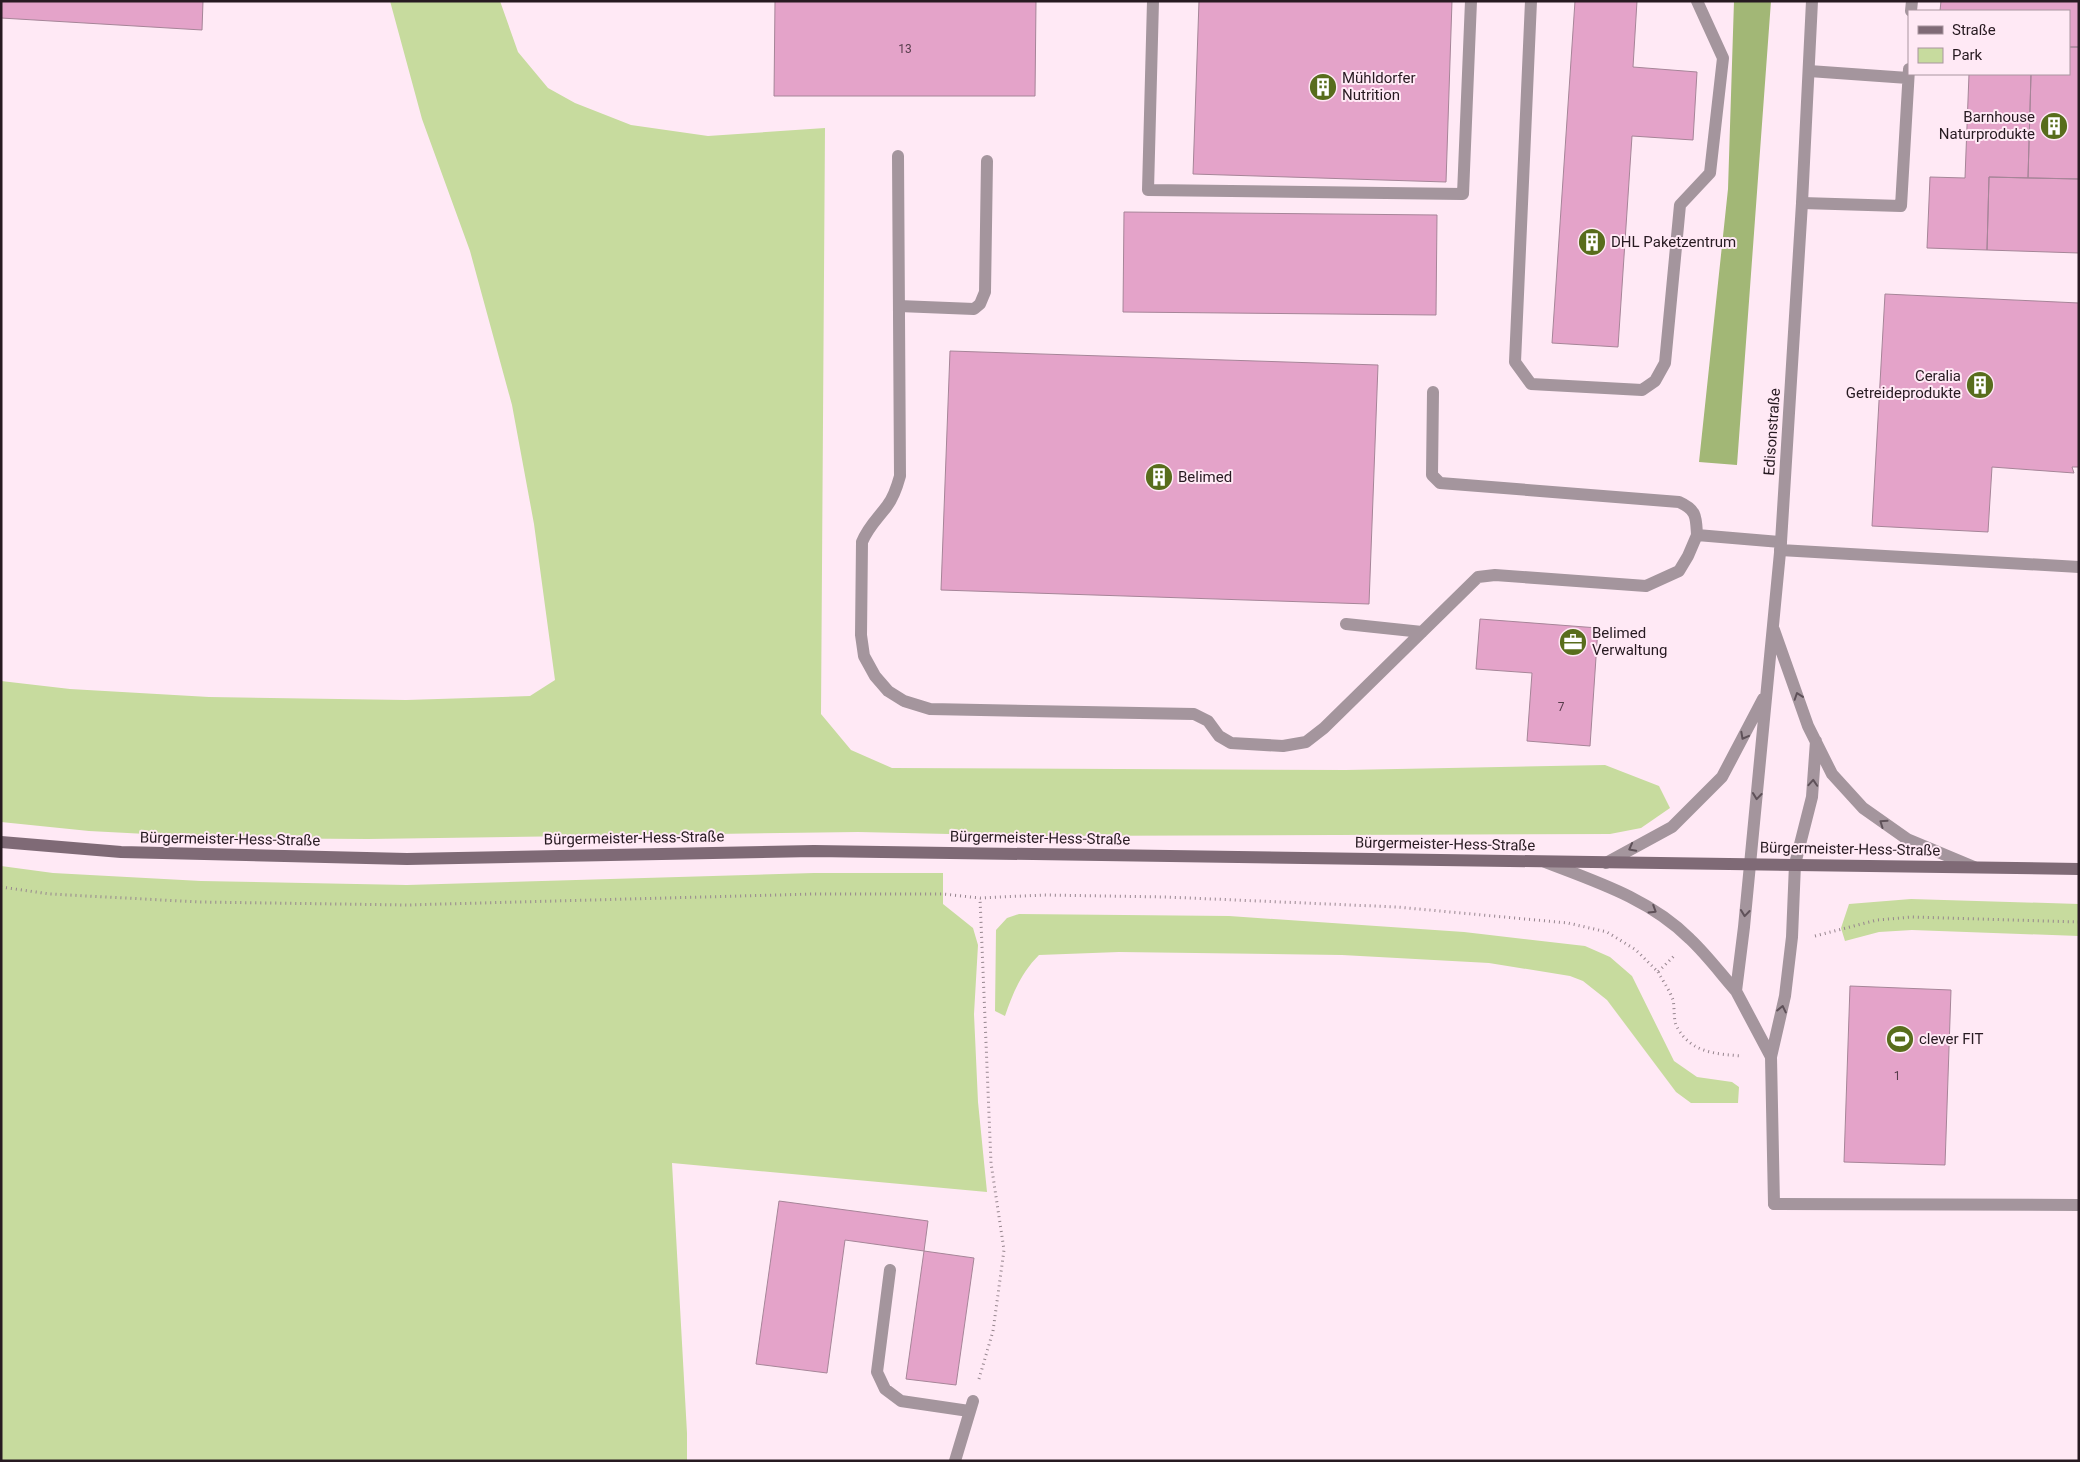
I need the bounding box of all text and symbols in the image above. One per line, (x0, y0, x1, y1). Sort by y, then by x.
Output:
legend (1908, 10, 2070, 75)
text: Straße (1952, 21, 1996, 39)
house number: 13 (898, 42, 912, 56)
text: Park (1952, 46, 1983, 64)
place label: Mühldorfer Nutrition (1342, 69, 1416, 104)
building icon: Mühldorfer Nutrition (1308, 72, 1338, 102)
place label: Barnhouse Naturprodukte (1939, 108, 2035, 143)
building icon: Barnhouse Naturprodukte (2039, 111, 2069, 141)
building icon: DHL Paketzentrum (1577, 227, 1607, 257)
place label: DHL Paketzentrum (1611, 233, 1736, 251)
place label: Ceralia Getreideprodukte (1846, 367, 1961, 402)
building icon: Ceralia Getreideprodukte (1965, 370, 1995, 400)
street label: Edisonstraße (1760, 388, 1784, 476)
building icon: Belimed (1144, 462, 1174, 492)
place label: Belimed (1178, 468, 1232, 486)
place label: Belimed Verwaltung (1592, 624, 1667, 659)
office icon: Belimed Verwaltung (1558, 627, 1588, 657)
one-way arrow (1794, 693, 1804, 701)
house number: 7 (1558, 700, 1565, 714)
one-way arrow (1740, 730, 1750, 739)
one-way arrow (1808, 778, 1819, 786)
one-way arrow (1752, 792, 1763, 800)
one-way arrow (1880, 820, 1889, 829)
street label: Bürgermeister-Hess-Straße (544, 827, 724, 849)
street label: Bürgermeister-Hess-Straße (950, 827, 1130, 849)
street label: Bürgermeister-Hess-Straße (140, 828, 320, 850)
street label: Bürgermeister-Hess-Straße (1355, 833, 1535, 855)
street label: Bürgermeister-Hess-Straße (1760, 838, 1940, 860)
one-way arrow (1629, 842, 1638, 852)
one-way arrow (1648, 904, 1657, 914)
one-way arrow (1740, 909, 1751, 917)
one-way arrow (1776, 1005, 1787, 1014)
sports icon: clever FIT (1885, 1024, 1915, 1054)
place label: clever FIT (1919, 1030, 1983, 1048)
house number: 1 (1894, 1069, 1900, 1083)

